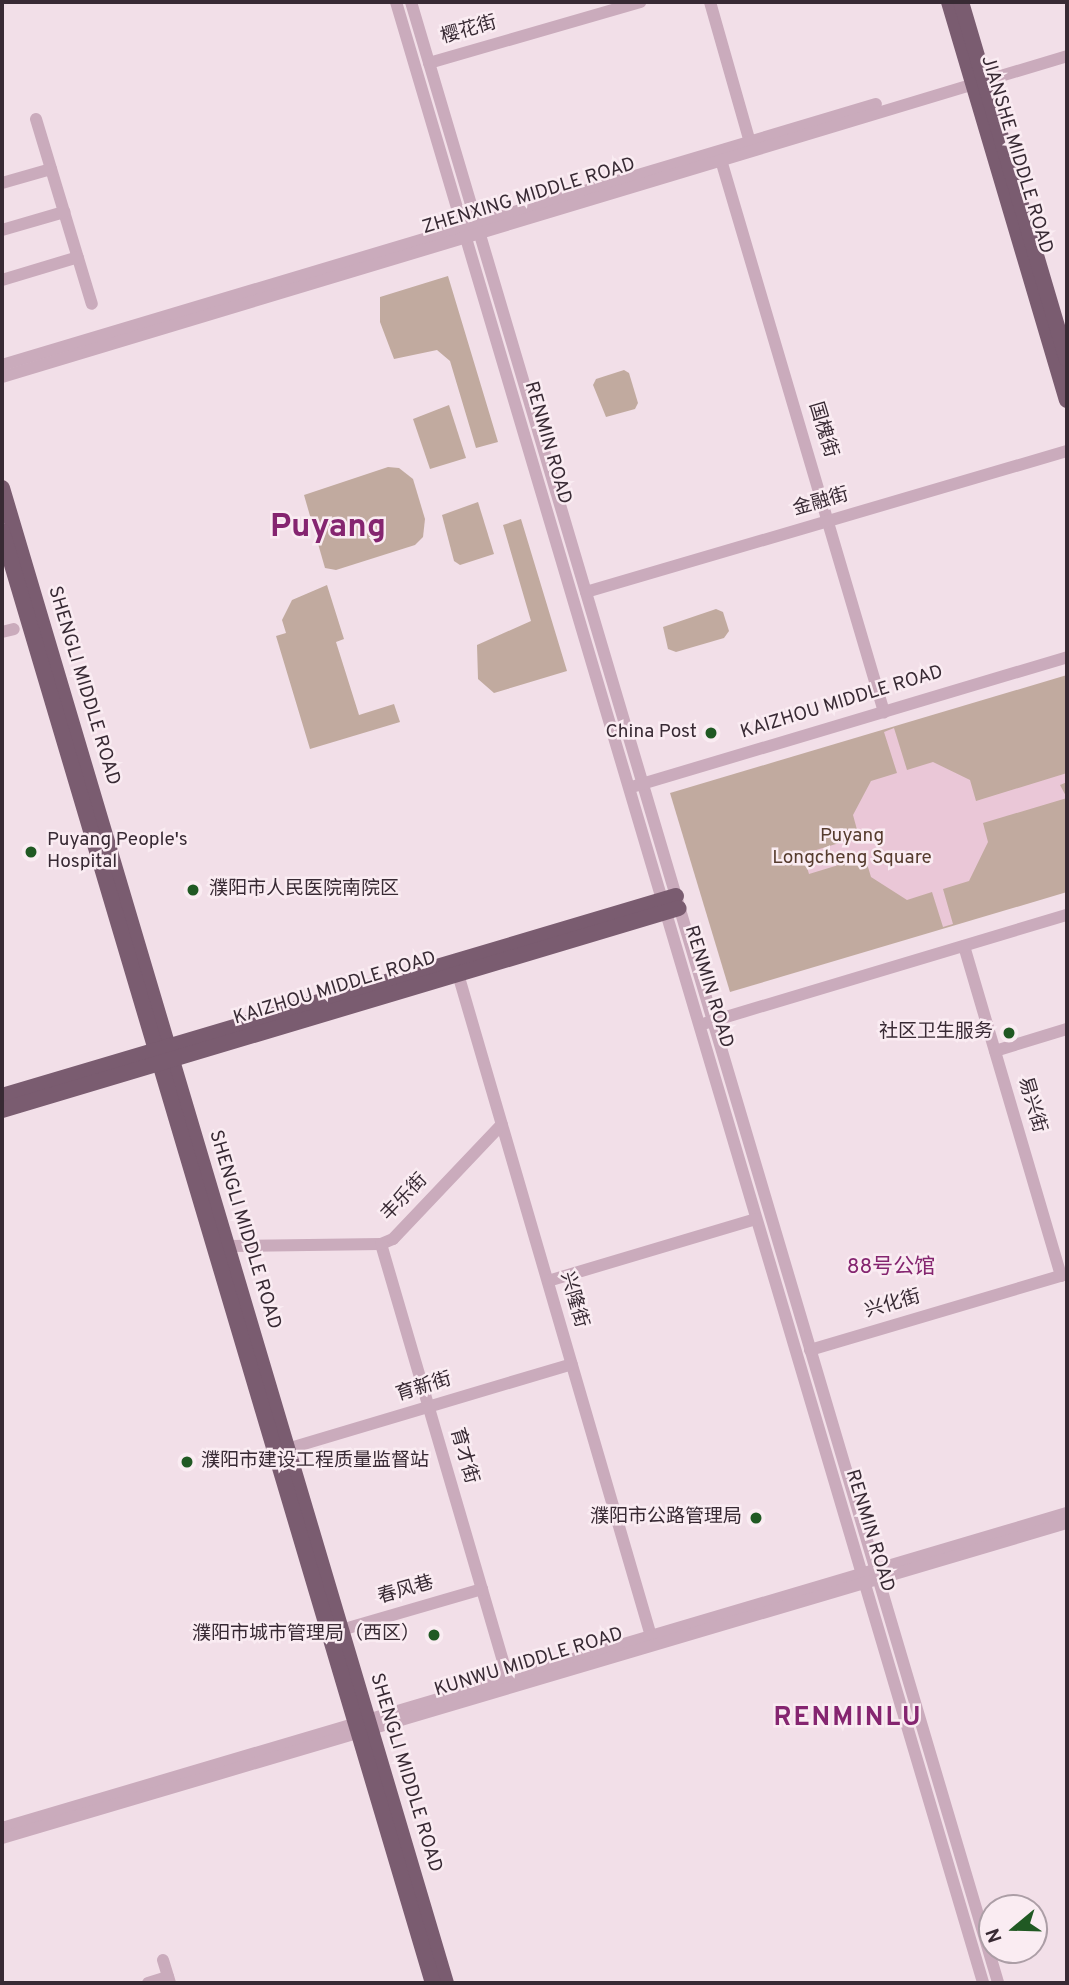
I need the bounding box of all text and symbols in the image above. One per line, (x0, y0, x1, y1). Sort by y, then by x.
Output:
street label: 樱花街 (438, 12, 500, 50)
street label: JIANSHE MIDDLE ROAD (975, 53, 1057, 257)
street label: ZHENXING MIDDLE ROAD (420, 154, 638, 240)
street label: RENMIN ROAD (519, 379, 575, 507)
street label: 国槐街 (803, 399, 841, 461)
street label: 金融街 (790, 484, 852, 522)
district label: Puyang (270, 509, 386, 549)
street label: SHENGLI MIDDLE ROAD (42, 584, 124, 788)
street label: KAIZHOU MIDDLE ROAD (738, 661, 946, 745)
place label: China Post (606, 722, 697, 744)
marker: China Post (703, 725, 719, 741)
park label: Puyang Longcheng Square (772, 826, 932, 870)
place label: Puyang People's Hospital (47, 830, 188, 874)
marker: Puyang People's Hospital (21, 842, 41, 862)
place label: 濮阳市人民医院南院区 (209, 879, 399, 901)
marker: 濮阳市人民医院南院区 (183, 880, 203, 900)
street label: RENMIN ROAD (679, 923, 737, 1051)
street label: KAIZHOU MIDDLE ROAD (231, 947, 439, 1031)
place label: 社区卫生服务 (879, 1022, 993, 1044)
marker: 社区卫生服务 (999, 1023, 1019, 1043)
street label: 易兴街 (1012, 1074, 1050, 1136)
street label: SHENGLI MIDDLE ROAD (203, 1128, 285, 1332)
street label: 丰乐街 (377, 1170, 433, 1226)
district label: 88号公馆 (847, 1255, 935, 1281)
street label: 兴隆街 (554, 1269, 592, 1331)
street label: 兴化街 (862, 1286, 924, 1324)
street label: 育新街 (393, 1369, 455, 1407)
street label: 育才街 (444, 1425, 482, 1487)
place label: 濮阳市建设工程质量监督站 (201, 1451, 429, 1473)
marker: 濮阳市建设工程质量监督站 (179, 1454, 195, 1470)
street label: RENMIN ROAD (840, 1467, 898, 1595)
place label: 濮阳市公路管理局 (590, 1507, 742, 1529)
marker: 濮阳市公路管理局 (748, 1510, 764, 1526)
street label: 春风巷 (375, 1572, 437, 1610)
street label: KUNWU MIDDLE ROAD (432, 1623, 626, 1703)
place label: 濮阳市城市管理局（西区） (192, 1624, 420, 1646)
marker: 濮阳市城市管理局（西区） (426, 1627, 442, 1643)
street label: SHENGLI MIDDLE ROAD (364, 1671, 446, 1875)
district label: RENMINLU (775, 1703, 921, 1735)
north arrow (978, 1894, 1048, 1964)
text: N (981, 1925, 1009, 1946)

